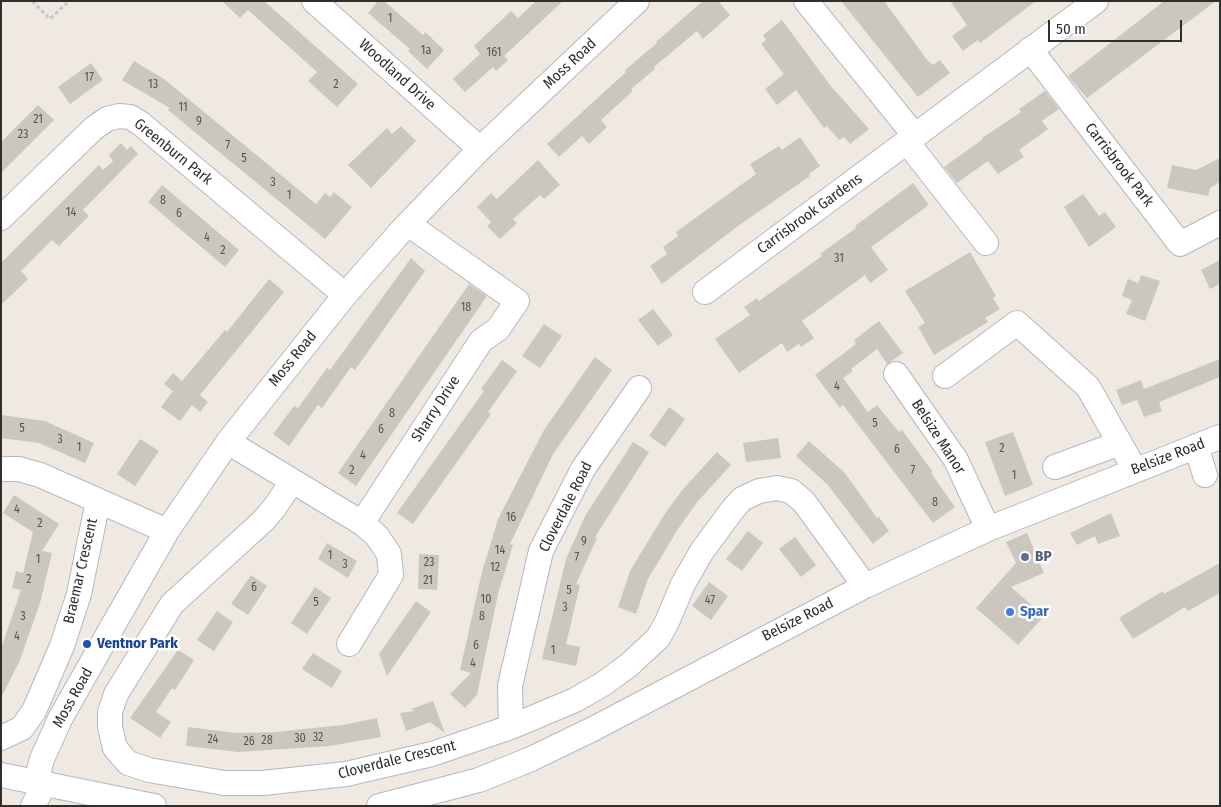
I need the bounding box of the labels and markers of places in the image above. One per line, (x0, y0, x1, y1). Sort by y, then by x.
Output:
place label: BP (1035, 548, 1052, 566)
marker: BP (1019, 551, 1031, 563)
place label: Spar (1020, 603, 1049, 621)
marker: Spar (1004, 606, 1016, 618)
place label: Ventnor Park (97, 635, 178, 653)
marker: Ventnor Park (81, 638, 93, 650)

